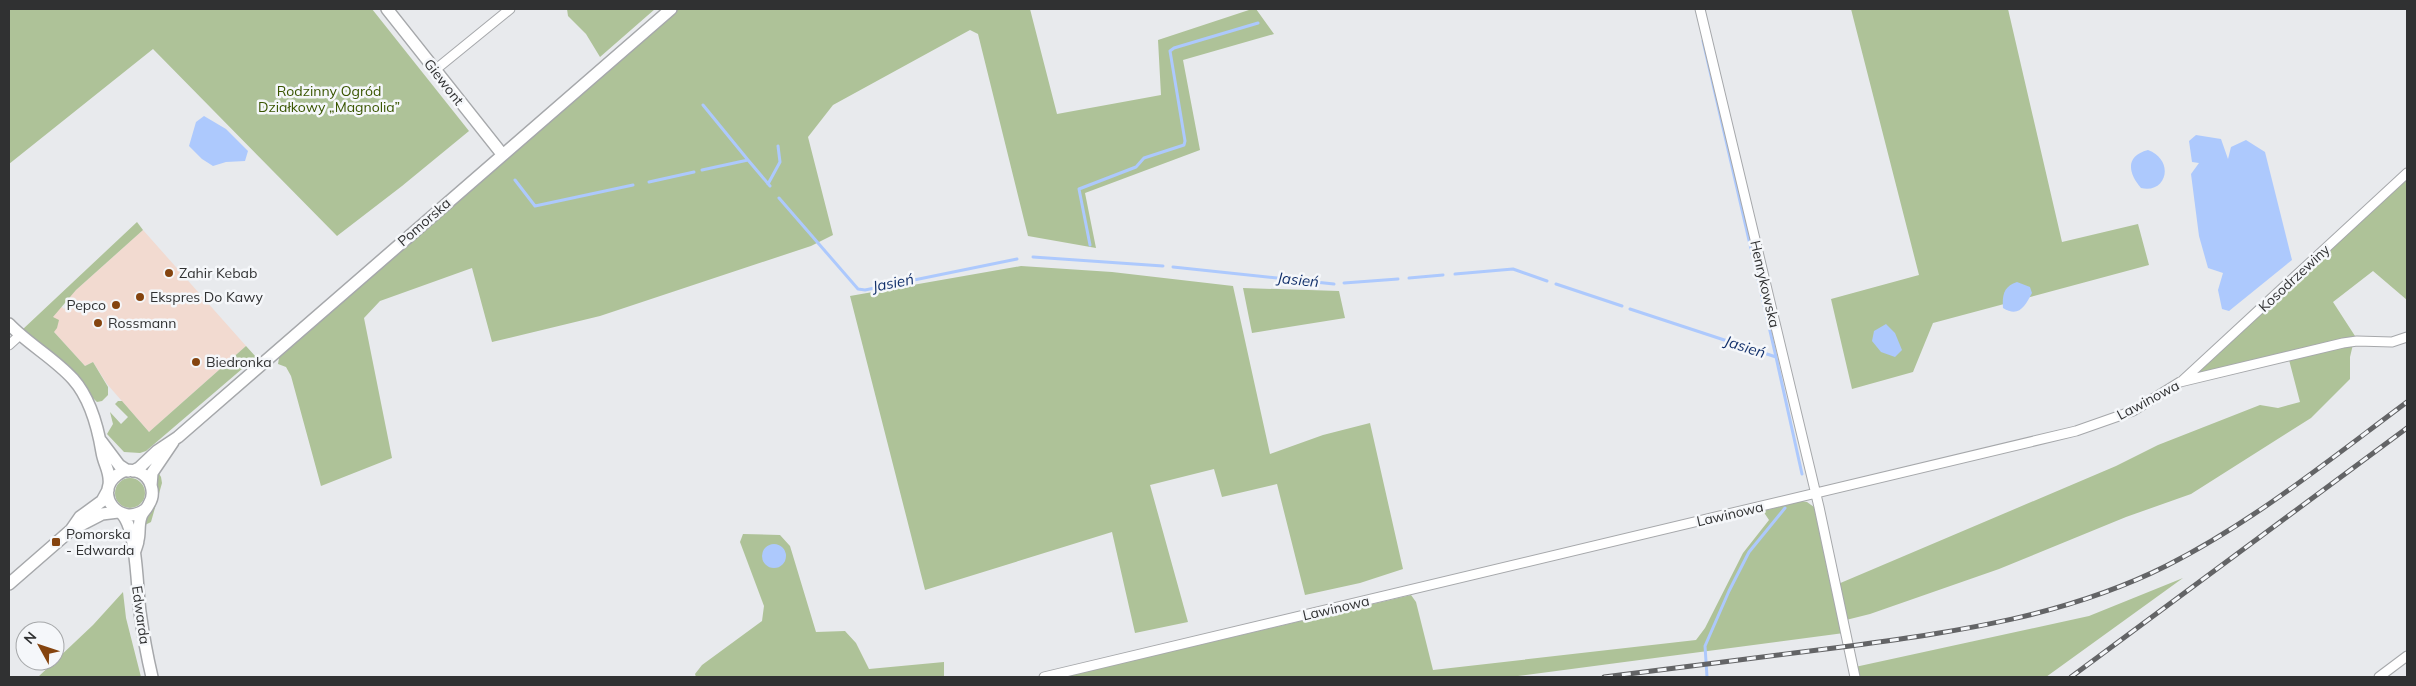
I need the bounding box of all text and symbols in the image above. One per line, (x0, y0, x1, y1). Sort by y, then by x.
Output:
street label: Giewont (420, 55, 468, 109)
park label: Rodzinny Ogród Działkowy „Magnolia” (258, 82, 400, 116)
street label: Pomorska (394, 194, 454, 250)
street label: Henrykowska (1746, 239, 1784, 329)
street label: Kosodrzewiny (2255, 240, 2334, 316)
place label: Zahir Kebab (179, 264, 257, 282)
marker: Zahir Kebab (163, 267, 175, 279)
water label: Jasień (1274, 268, 1320, 291)
water label: Jasień (869, 269, 915, 296)
place label: Ekspres Do Kawy (150, 288, 264, 306)
marker: Ekspres Do Kawy (134, 291, 146, 303)
place label: Pepco (66, 296, 106, 314)
marker: Pepco (110, 299, 122, 311)
place label: Rossmann (108, 314, 177, 332)
marker: Rossmann (92, 317, 104, 329)
water label: Jasień (1720, 330, 1768, 362)
place label: Biedronka (206, 353, 272, 371)
marker: Biedronka (190, 356, 202, 368)
street label: Lawinowa (2114, 376, 2182, 424)
street label: Lawinowa (1695, 498, 1765, 530)
place label: Pomorska - Edwarda (66, 525, 134, 559)
marker: Pomorska - Edwarda (50, 536, 62, 548)
street label: Edwarda (128, 585, 154, 645)
street label: Lawinowa (1301, 592, 1371, 624)
north arrow (15, 621, 65, 671)
text: N (20, 628, 40, 647)

